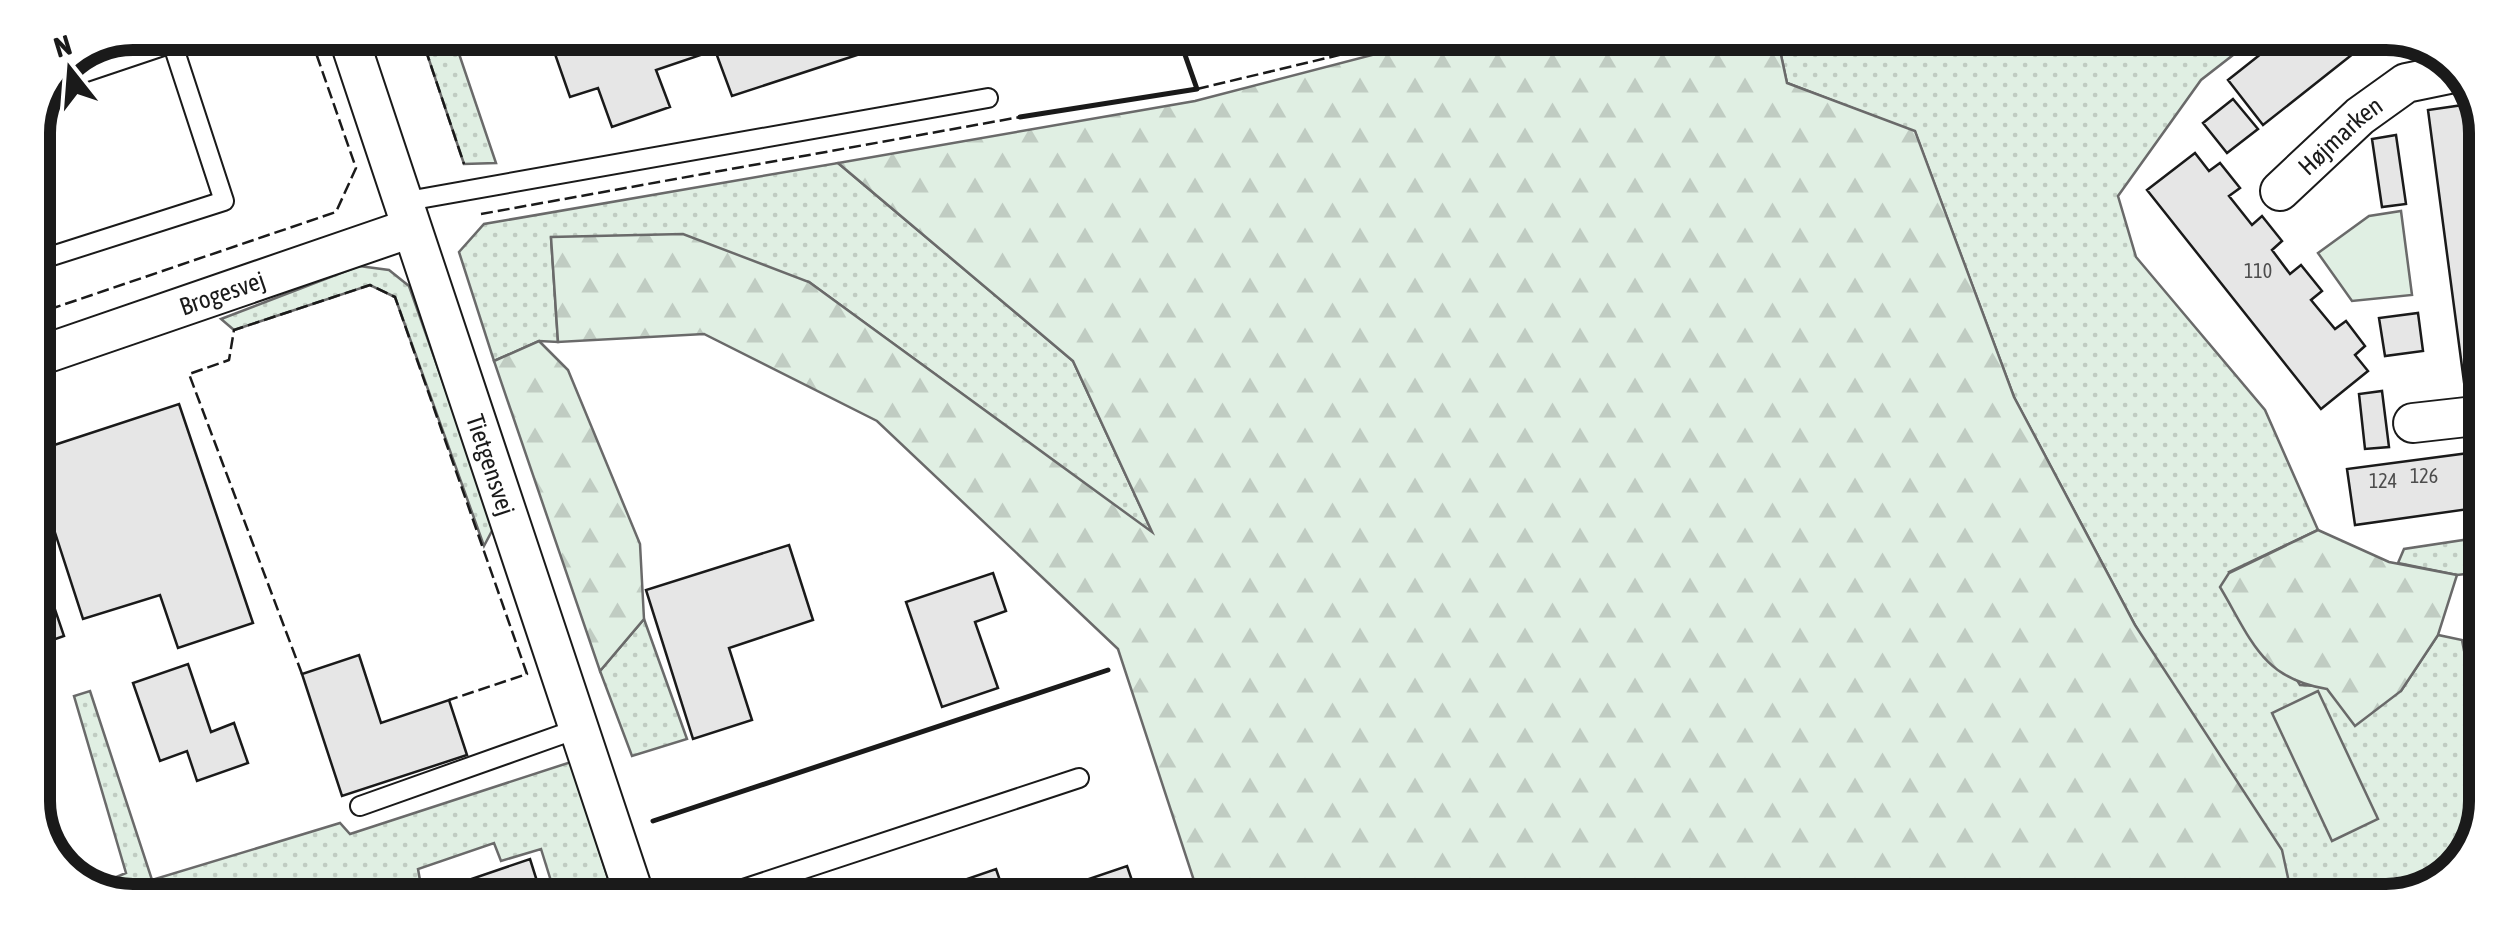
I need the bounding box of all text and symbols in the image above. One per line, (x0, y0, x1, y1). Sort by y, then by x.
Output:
north arrow (20, 20, 120, 120)
text: N (50, 28, 75, 64)
street label: Højmarken (2293, 91, 2388, 180)
house number: 110 (2244, 259, 2272, 282)
street label: Brogesvej (176, 265, 269, 321)
street label: Tietgensvej (461, 411, 521, 519)
house number: 126 (2410, 464, 2438, 487)
house number: 124 (2369, 469, 2397, 492)

